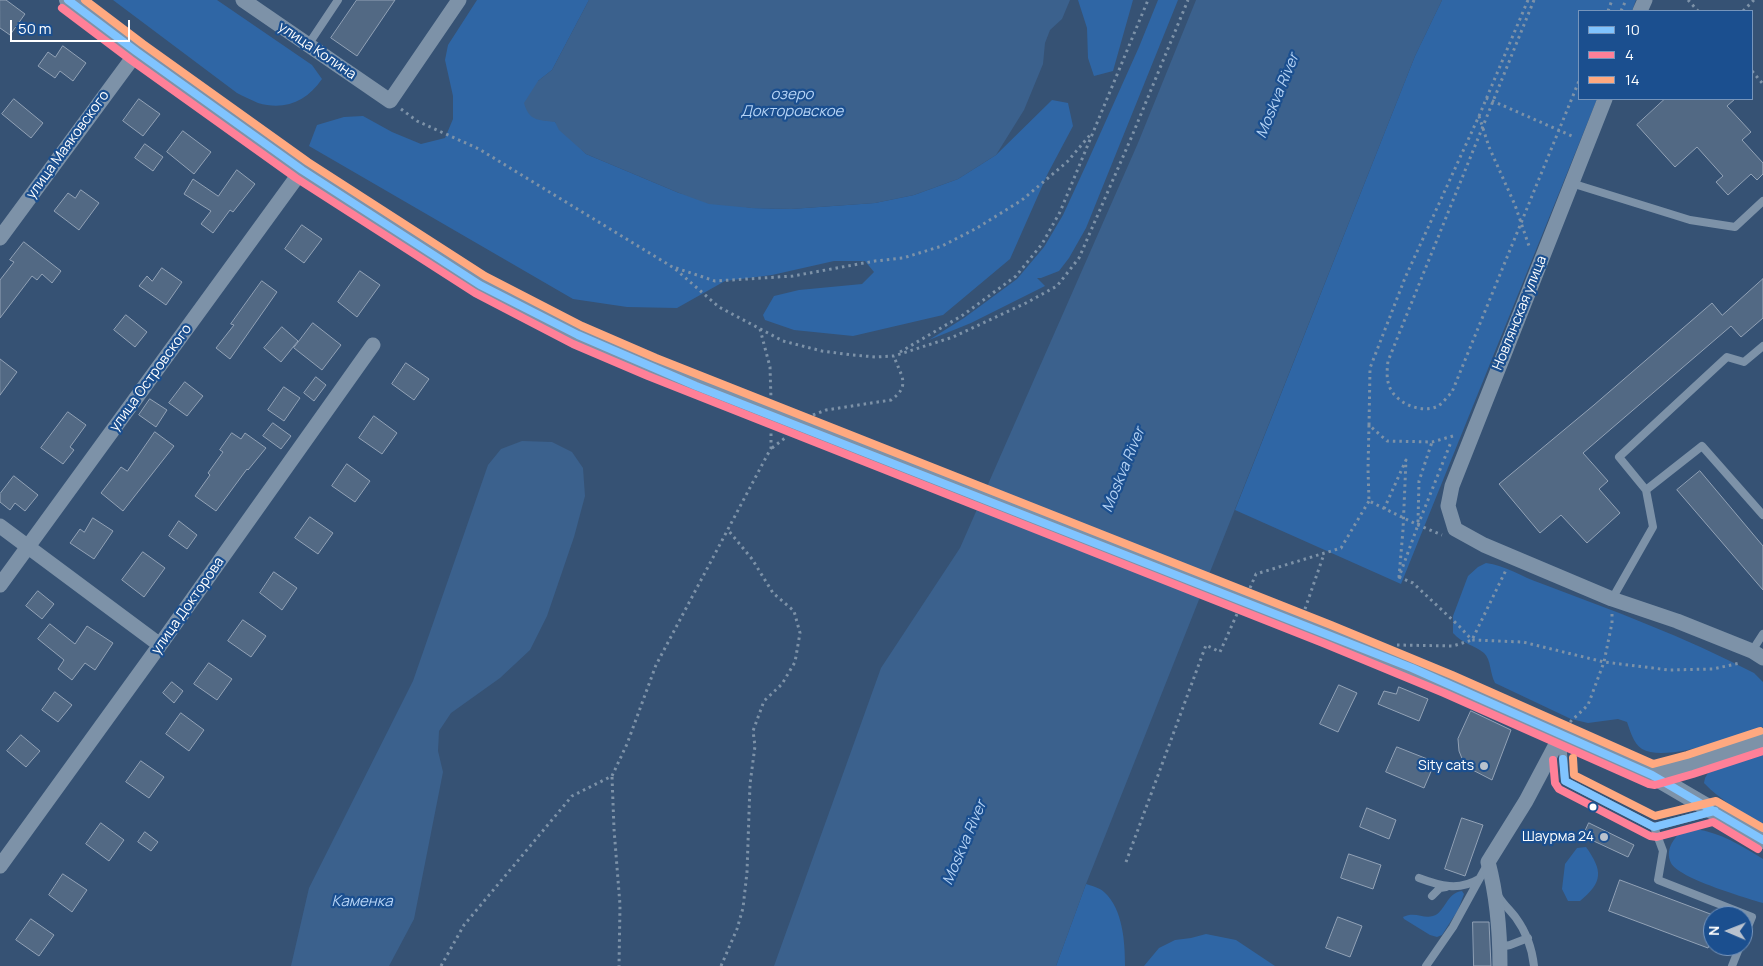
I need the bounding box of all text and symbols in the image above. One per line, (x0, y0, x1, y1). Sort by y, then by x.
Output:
scale bar (12, 10, 132, 42)
legend (1578, 10, 1753, 100)
text: 50 m (18, 18, 52, 39)
street label: улица Колина (275, 19, 359, 83)
text: 10 (1625, 19, 1640, 40)
text: 4 (1625, 44, 1634, 65)
water label: Moskva River (1253, 51, 1303, 141)
text: 14 (1625, 69, 1640, 90)
water label: озеро Докторовское (741, 86, 843, 121)
street label: улица Маяковского (23, 88, 113, 202)
street label: Новлянская улица (1489, 253, 1551, 373)
street label: улица Островского (106, 321, 196, 435)
water label: Moskva River (1099, 425, 1149, 515)
street label: улица Докторова (148, 554, 228, 658)
place label: Sity cats (1418, 758, 1474, 774)
marker: Sity cats (1478, 760, 1490, 772)
water label: Moskva River (939, 798, 991, 888)
unlabelled marker (1588, 802, 1598, 812)
place label: Шаурма 24 (1522, 829, 1594, 845)
marker: Шаурма 24 (1598, 831, 1610, 843)
water label: Каменка (331, 893, 393, 911)
north arrow (1703, 906, 1753, 956)
text: N (1704, 926, 1723, 936)

